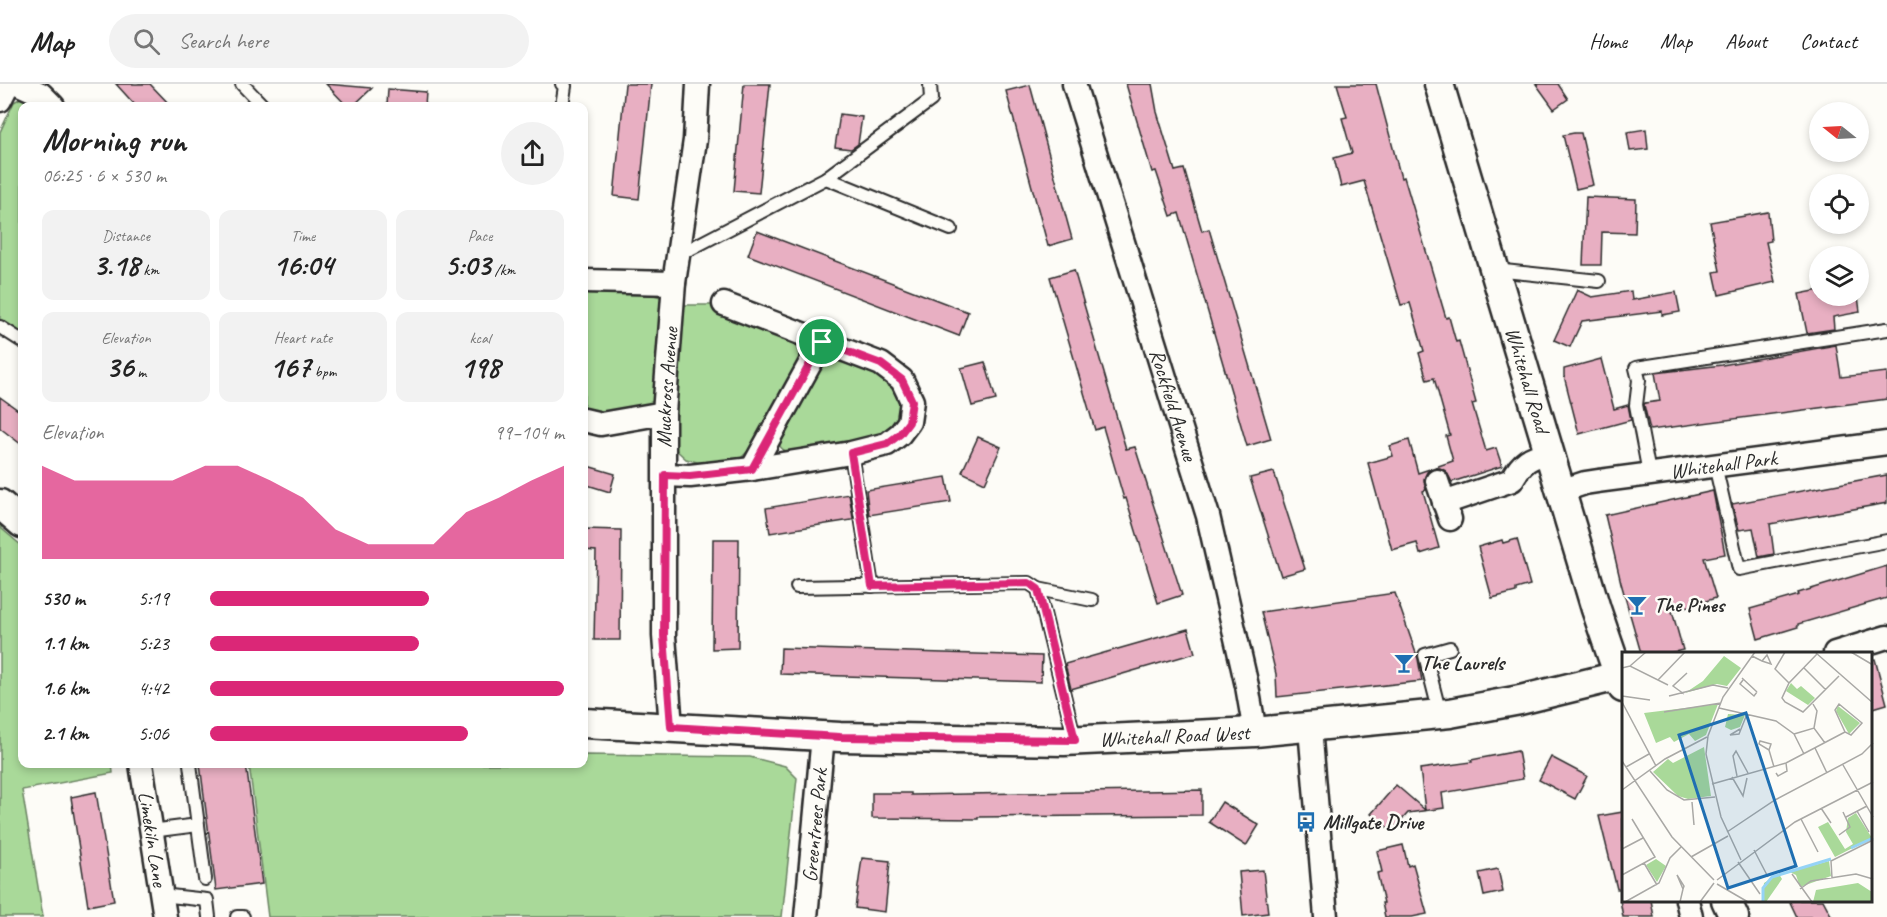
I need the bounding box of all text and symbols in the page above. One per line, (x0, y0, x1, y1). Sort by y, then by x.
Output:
search box (109, 14, 529, 68)
text: Map (30, 24, 73, 59)
icon: search (130, 25, 163, 58)
text: Search here (178, 27, 268, 55)
text: Home (1589, 28, 1627, 54)
text: Map (1660, 28, 1692, 54)
text: About (1725, 28, 1767, 54)
text: Contact (1800, 28, 1857, 54)
north arrow (1809, 102, 1869, 162)
map controls (1809, 102, 1869, 306)
text: Morning run (42, 119, 186, 161)
button: share (501, 122, 564, 185)
text: 06:25 · 6 × 530 m (42, 163, 166, 188)
button: locate (1809, 174, 1869, 234)
text: Distance (102, 226, 150, 246)
text: Time (291, 226, 315, 246)
text: Pace (468, 226, 492, 246)
text: 3.18 (93, 246, 139, 284)
text: 16:04 (273, 246, 333, 284)
text: 5:03 (445, 246, 491, 284)
button: layers (1809, 246, 1869, 306)
text: km (139, 260, 159, 280)
text: /km (491, 260, 515, 280)
pin (796, 316, 847, 367)
street label: Whitehall Road (1499, 324, 1556, 439)
street label: Muckross Avenue (651, 325, 684, 447)
icon: arrive (805, 325, 838, 358)
text: Elevation (101, 328, 151, 348)
text: Heart rate (274, 328, 332, 348)
text: kcal (469, 328, 491, 348)
street label: Rockfield Avenue (1144, 346, 1203, 465)
text: 36 (106, 348, 133, 386)
text: 167 (270, 348, 311, 386)
text: 198 (460, 348, 500, 386)
text: m (133, 362, 146, 382)
text: bpm (311, 362, 336, 382)
text: Elevation (42, 420, 104, 445)
text: 99–104 m (494, 420, 564, 445)
street label: Whitehall Park (1669, 444, 1780, 484)
text: 530 m (42, 586, 85, 611)
text: 5:19 (138, 586, 169, 611)
place label: The Pines (1654, 592, 1727, 618)
bar icon: The Pines (1625, 593, 1649, 617)
text: 1.1 km (42, 631, 89, 656)
text: 5:23 (138, 631, 169, 656)
place label: The Laurels (1421, 650, 1507, 676)
bar icon: The Laurels (1392, 651, 1416, 675)
inset map (1622, 652, 1872, 902)
text: 1.6 km (42, 676, 89, 701)
text: 4:42 (138, 676, 169, 701)
street label: Whitehall Road West (1099, 719, 1252, 752)
text: 2.1 km (42, 721, 89, 746)
text: 5:06 (138, 721, 169, 746)
street label: Greentrees Park (796, 765, 833, 883)
street label: Limekiln Lane (133, 790, 173, 890)
place label: Millgate Drive (1323, 809, 1425, 835)
bus stop icon: Millgate Drive (1294, 810, 1318, 834)

